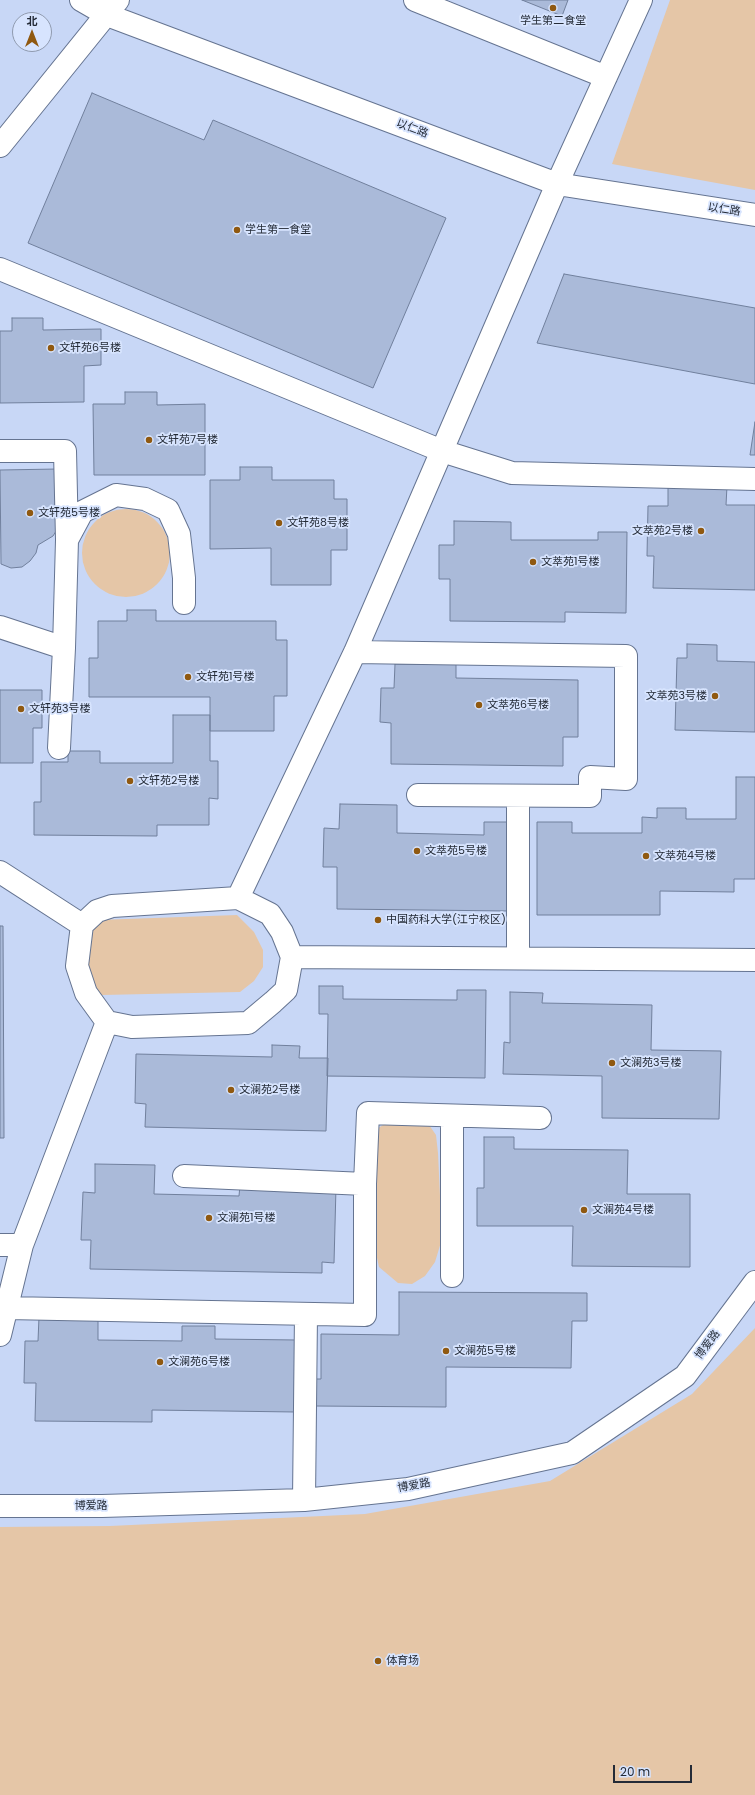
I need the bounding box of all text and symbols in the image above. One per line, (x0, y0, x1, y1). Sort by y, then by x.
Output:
marker: 学生第二食堂 (548, 3, 558, 13)
north arrow (12, 12, 52, 52)
text: 北 (27, 13, 38, 29)
place label: 学生第二食堂 (520, 14, 586, 28)
street label: 以仁路 (394, 117, 430, 141)
street label: 以仁路 (707, 201, 741, 219)
place label: 学生第一食堂 (245, 223, 311, 237)
marker: 学生第一食堂 (232, 225, 242, 235)
place label: 文轩苑6号楼 (59, 341, 121, 355)
marker: 文轩苑6号楼 (46, 343, 56, 353)
place label: 文轩苑7号楼 (157, 433, 218, 447)
marker: 文轩苑7号楼 (144, 435, 154, 445)
place label: 文轩苑5号楼 (38, 506, 100, 520)
marker: 文轩苑5号楼 (25, 508, 35, 518)
place label: 文轩苑8号楼 (287, 516, 349, 530)
marker: 文轩苑8号楼 (274, 518, 284, 528)
place label: 文萃苑2号楼 (632, 524, 693, 538)
marker: 文萃苑2号楼 (696, 526, 706, 536)
place label: 文萃苑1号楼 (541, 555, 600, 569)
marker: 文萃苑1号楼 (528, 557, 538, 567)
place label: 文轩苑1号楼 (196, 670, 255, 684)
marker: 文轩苑1号楼 (183, 672, 193, 682)
place label: 文萃苑3号楼 (646, 689, 707, 703)
marker: 文萃苑3号楼 (710, 691, 720, 701)
place label: 文萃苑6号楼 (487, 698, 549, 712)
marker: 文萃苑6号楼 (474, 700, 484, 710)
place label: 文轩苑3号楼 (29, 702, 90, 716)
marker: 文轩苑3号楼 (16, 704, 26, 714)
place label: 文轩苑2号楼 (138, 774, 199, 788)
marker: 文轩苑2号楼 (125, 776, 135, 786)
place label: 文萃苑5号楼 (425, 844, 487, 858)
marker: 文萃苑5号楼 (412, 846, 422, 856)
place label: 文萃苑4号楼 (654, 849, 716, 863)
marker: 文萃苑4号楼 (641, 851, 651, 861)
place label: 中国药科大学(江宁校区) (386, 913, 506, 927)
marker: 中国药科大学(江宁校区) (373, 915, 383, 925)
place label: 文澜苑3号楼 (620, 1056, 681, 1070)
marker: 文澜苑3号楼 (607, 1058, 617, 1068)
place label: 文澜苑2号楼 (239, 1083, 300, 1097)
marker: 文澜苑2号楼 (226, 1085, 236, 1095)
place label: 文澜苑4号楼 (592, 1203, 654, 1217)
marker: 文澜苑4号楼 (579, 1205, 589, 1215)
place label: 文澜苑1号楼 (217, 1211, 276, 1225)
marker: 文澜苑1号楼 (204, 1213, 214, 1223)
street label: 博爱路 (693, 1328, 723, 1362)
place label: 文澜苑5号楼 (454, 1344, 516, 1358)
marker: 文澜苑5号楼 (441, 1346, 451, 1356)
place label: 文澜苑6号楼 (168, 1355, 230, 1369)
marker: 文澜苑6号楼 (155, 1357, 165, 1367)
street label: 博爱路 (397, 1477, 431, 1495)
street label: 博爱路 (75, 1499, 107, 1513)
place label: 体育场 (386, 1654, 419, 1668)
marker: 体育场 (373, 1656, 383, 1666)
scale bar (615, 1757, 694, 1783)
text: 20 m (620, 1763, 650, 1780)

